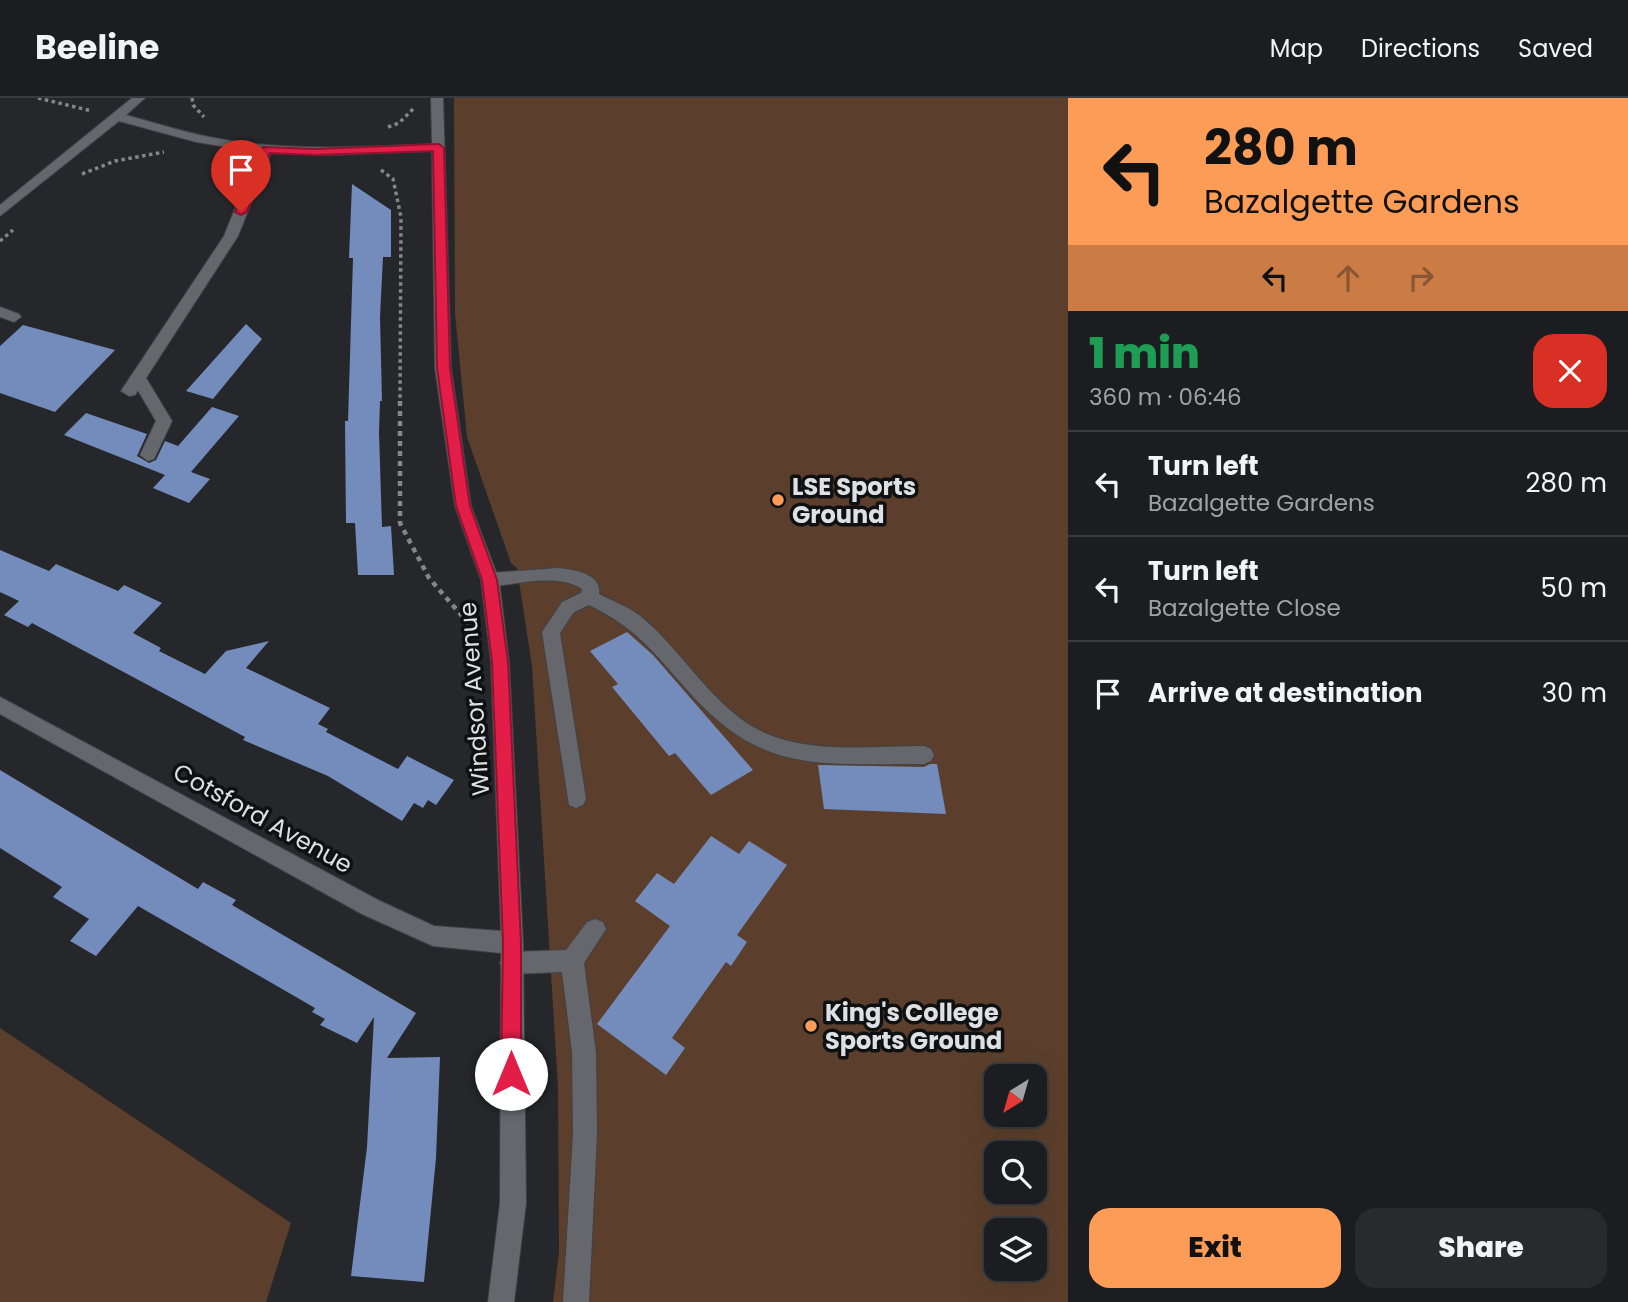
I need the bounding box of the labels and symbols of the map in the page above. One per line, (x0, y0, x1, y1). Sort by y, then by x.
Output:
pin (211, 140, 271, 212)
place label: LSE Sports Ground (792, 470, 916, 531)
marker: LSE Sports Ground (770, 492, 786, 508)
street label: Windsor Avenue (451, 601, 497, 797)
street label: Cotsford Avenue (167, 755, 359, 881)
place label: King's College Sports Ground (825, 996, 1002, 1057)
marker: King's College Sports Ground (803, 1018, 819, 1034)
position arrow (474, 1037, 548, 1111)
north arrow (984, 1064, 1046, 1127)

